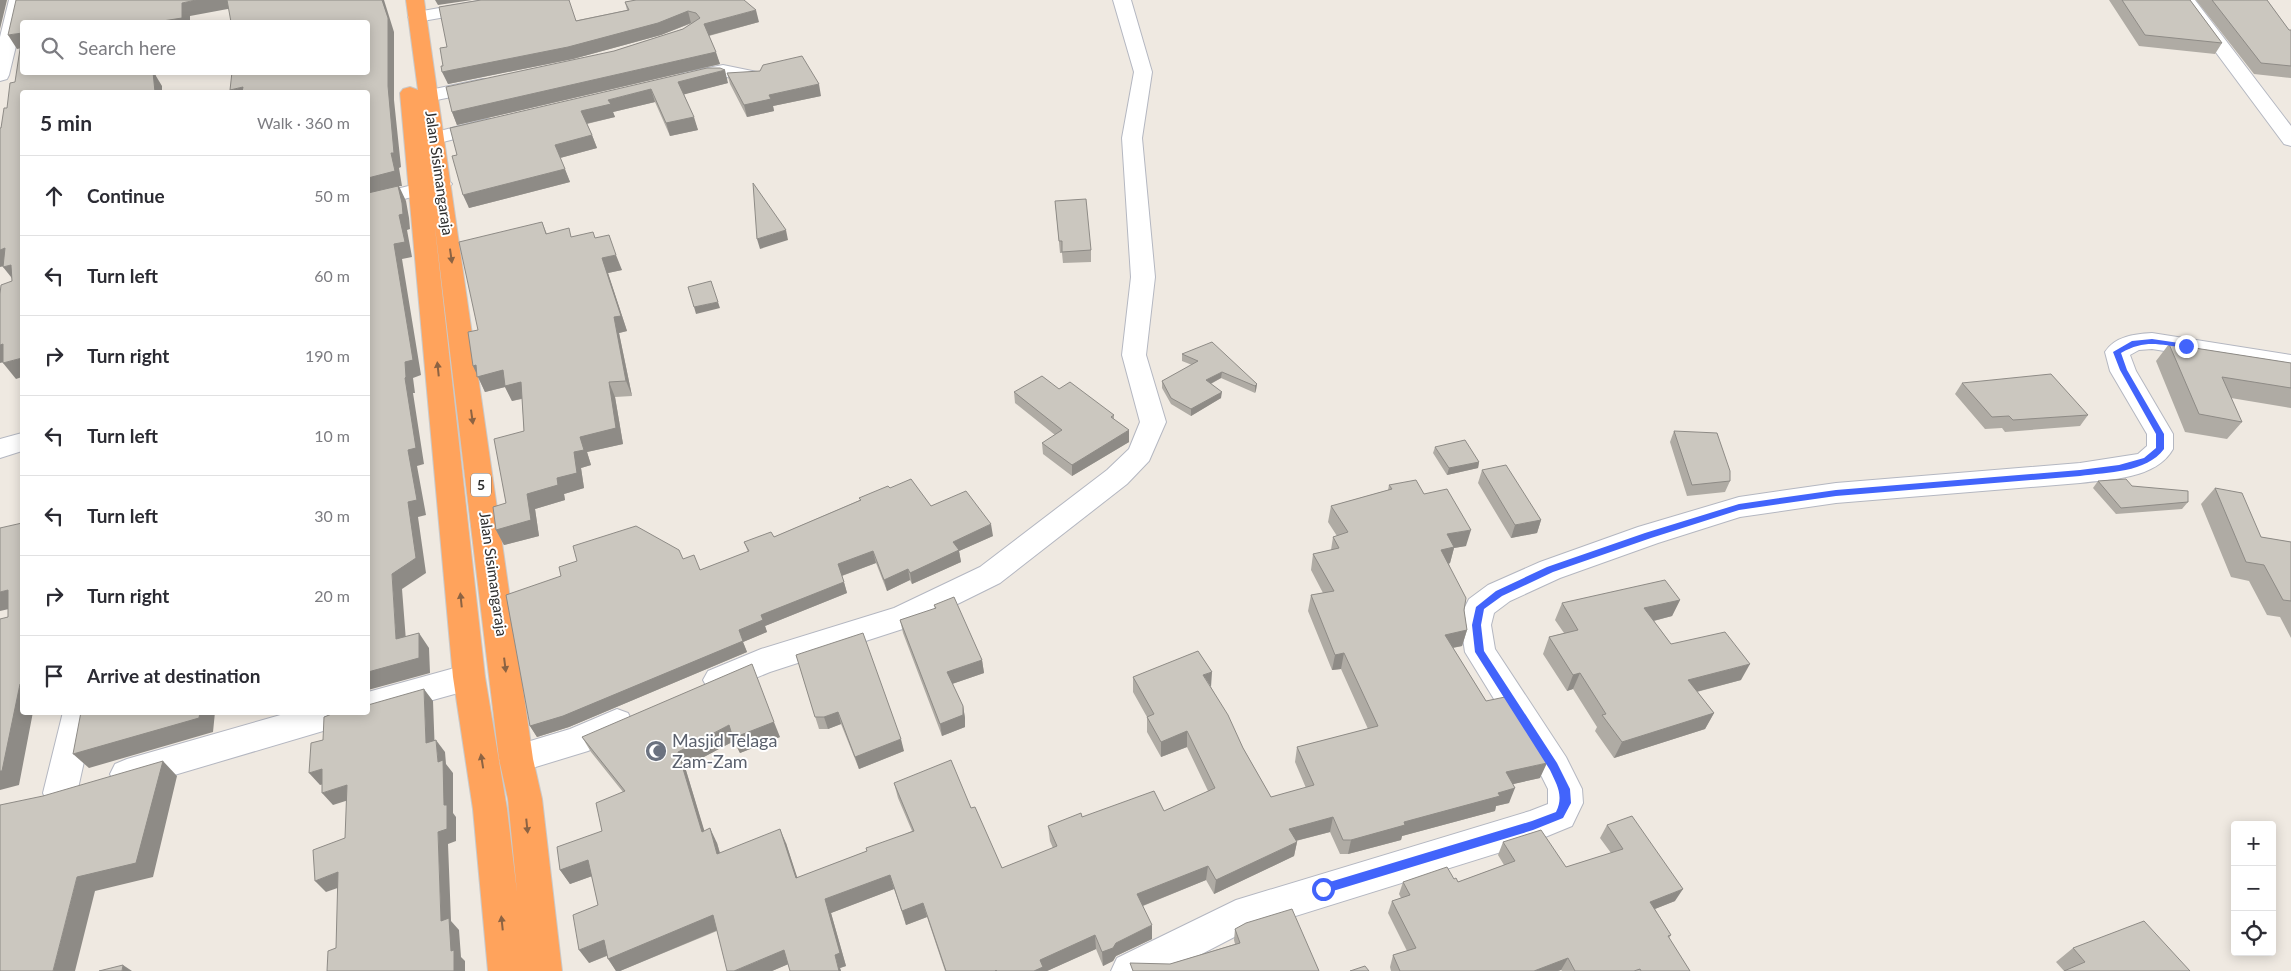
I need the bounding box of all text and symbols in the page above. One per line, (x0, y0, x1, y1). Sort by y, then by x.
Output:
search box (20, 20, 370, 75)
icon: search (38, 34, 66, 62)
text: Search here (78, 36, 176, 59)
street label: Jalan Sisimangaraja (422, 109, 458, 236)
text: 5 min (40, 110, 92, 135)
text: Walk · 360 m (257, 113, 350, 132)
icon: ahead (40, 182, 68, 210)
text: Continue (87, 184, 165, 207)
text: 50 m (314, 186, 350, 205)
one-way arrow (447, 249, 455, 265)
icon: left (40, 262, 68, 290)
text: Turn left (87, 264, 158, 287)
text: 60 m (314, 266, 350, 285)
route end (2175, 335, 2198, 358)
icon: right (40, 342, 68, 370)
text: Turn right (87, 344, 169, 367)
text: 190 m (305, 346, 350, 365)
one-way arrow (434, 361, 442, 377)
one-way arrow (468, 410, 476, 426)
icon: left (40, 422, 68, 450)
text: Turn left (87, 424, 158, 447)
text: 10 m (314, 426, 350, 445)
road number: 5 (471, 474, 491, 496)
icon: left (40, 502, 68, 530)
text: Turn left (87, 504, 158, 527)
text: 30 m (314, 506, 350, 525)
street label: Jalan Sisimangaraja (476, 510, 512, 637)
icon: right (40, 582, 68, 610)
text: Turn right (87, 584, 169, 607)
text: 20 m (314, 586, 350, 605)
one-way arrow (457, 592, 465, 608)
one-way arrow (501, 657, 509, 673)
icon: arrive (40, 662, 68, 690)
text: Arrive at destination (87, 664, 260, 687)
place label: Masjid Telaga Zam-Zam (672, 729, 777, 772)
mosque icon: Masjid Telaga Zam-Zam (644, 739, 668, 763)
one-way arrow (478, 753, 486, 769)
one-way arrow (524, 818, 532, 834)
map controls (2231, 821, 2276, 956)
button: + (2231, 821, 2276, 866)
button: − (2231, 866, 2276, 911)
route start (1312, 878, 1335, 901)
button: locate (2231, 911, 2276, 956)
one-way arrow (498, 914, 506, 930)

